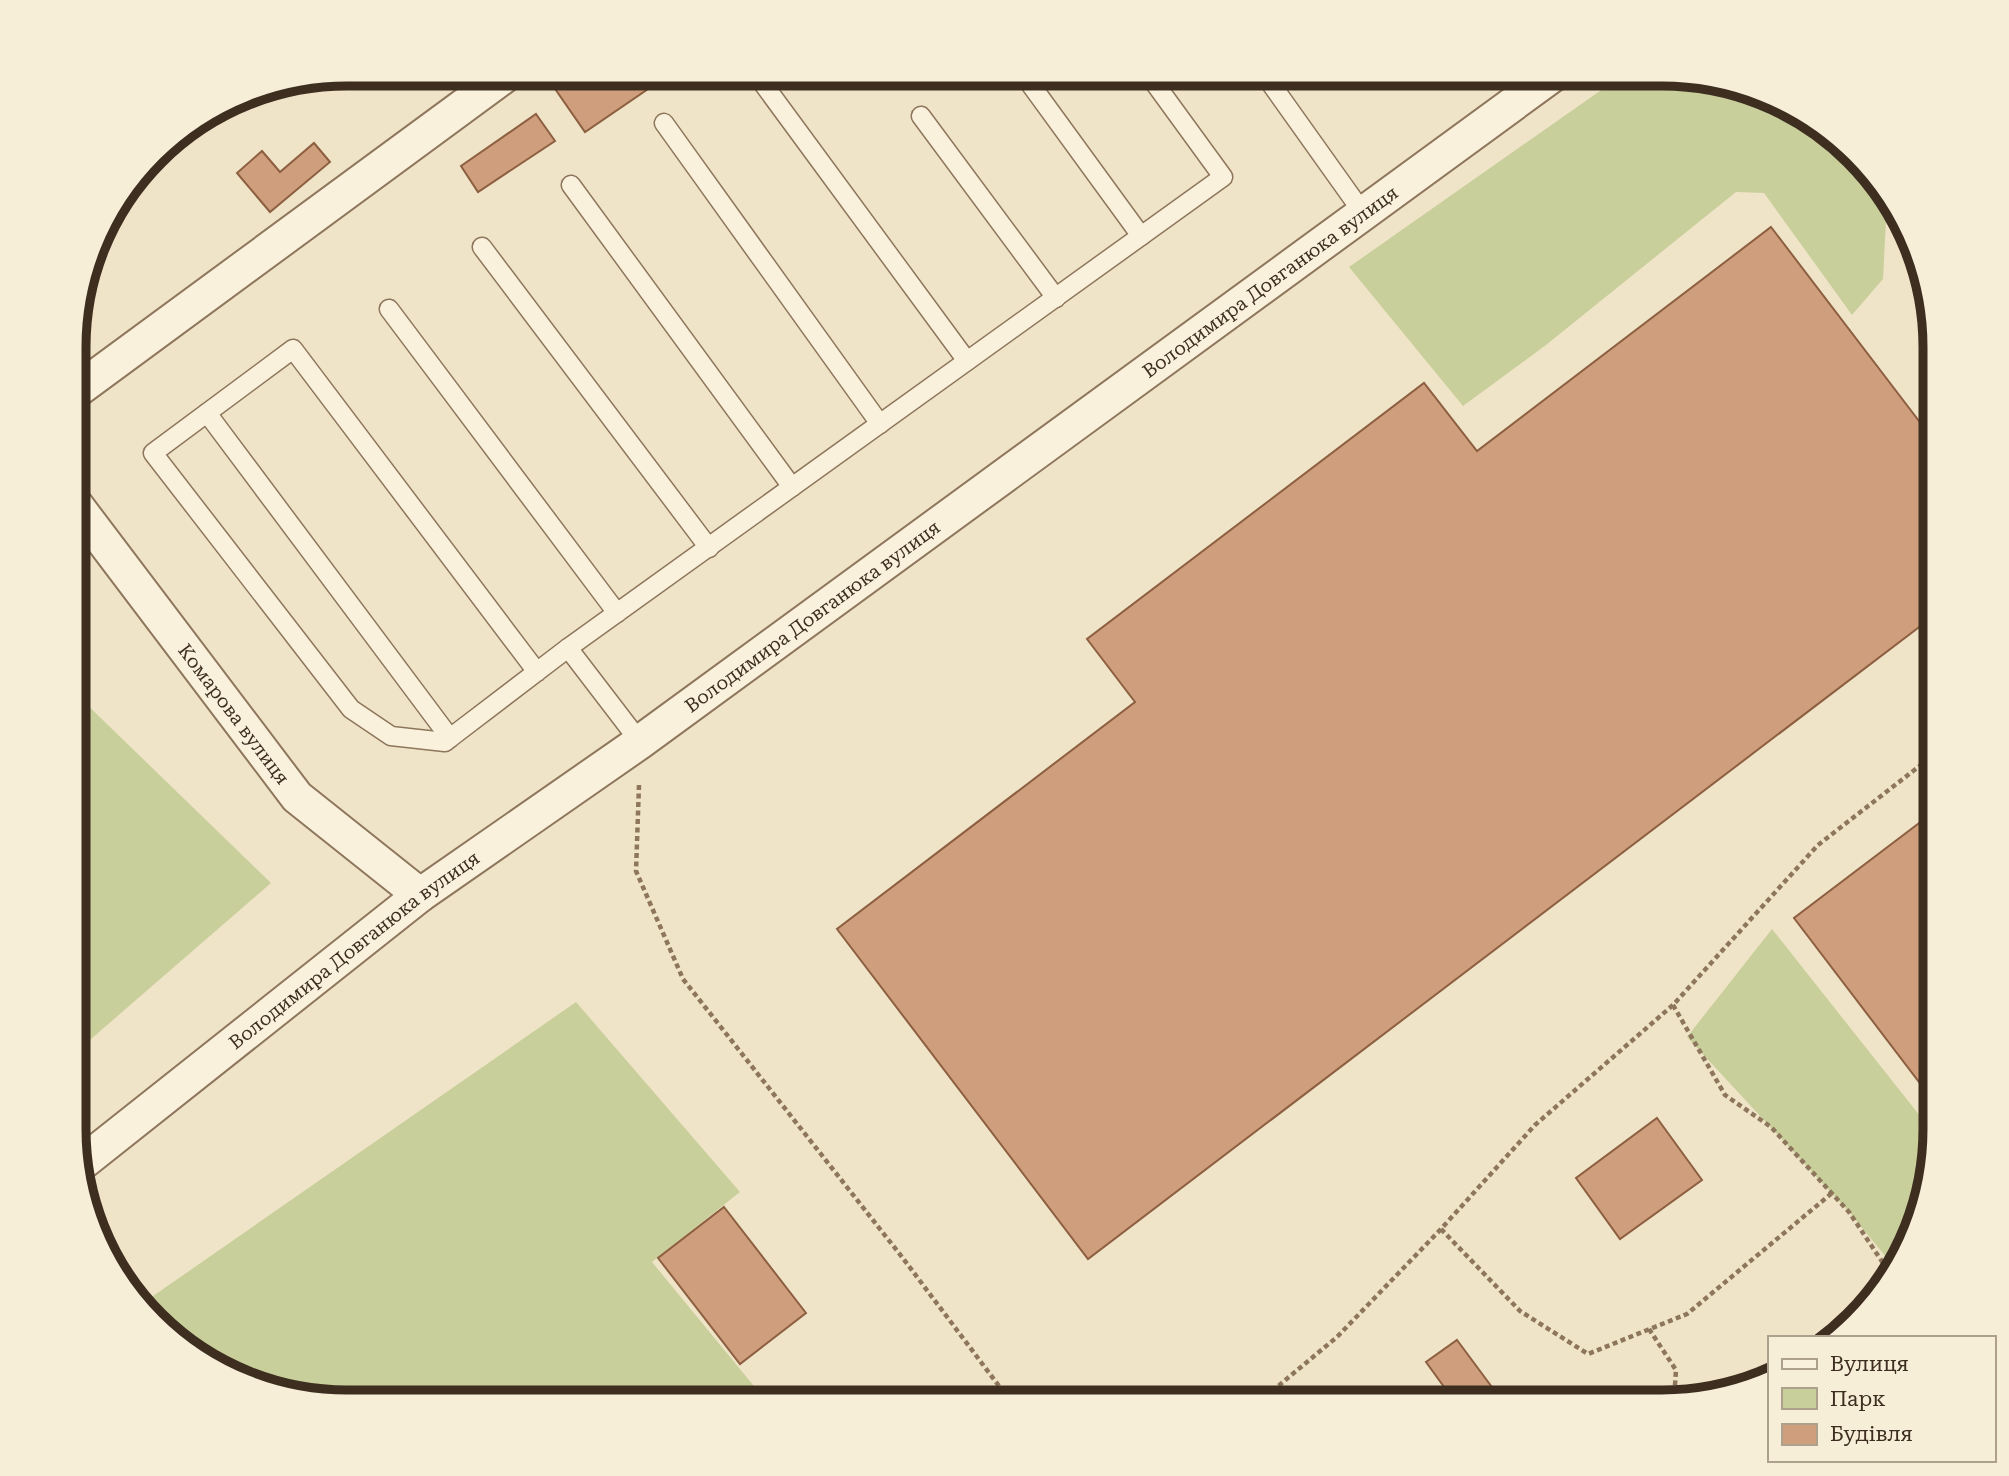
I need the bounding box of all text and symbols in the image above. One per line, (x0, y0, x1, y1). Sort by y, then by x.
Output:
street label: Володимира Довганюка вулиця (1138, 181, 1402, 383)
street label: Володимира Довганюка вулиця (680, 516, 945, 717)
street label: Комарова вулиця (173, 639, 294, 789)
street label: Володимира Довганюка вулиця (224, 846, 484, 1054)
legend (1768, 1336, 1995, 1462)
text: Вулиця (1830, 1352, 1909, 1376)
text: Парк (1830, 1387, 1886, 1411)
text: Будівля (1830, 1422, 1913, 1446)

